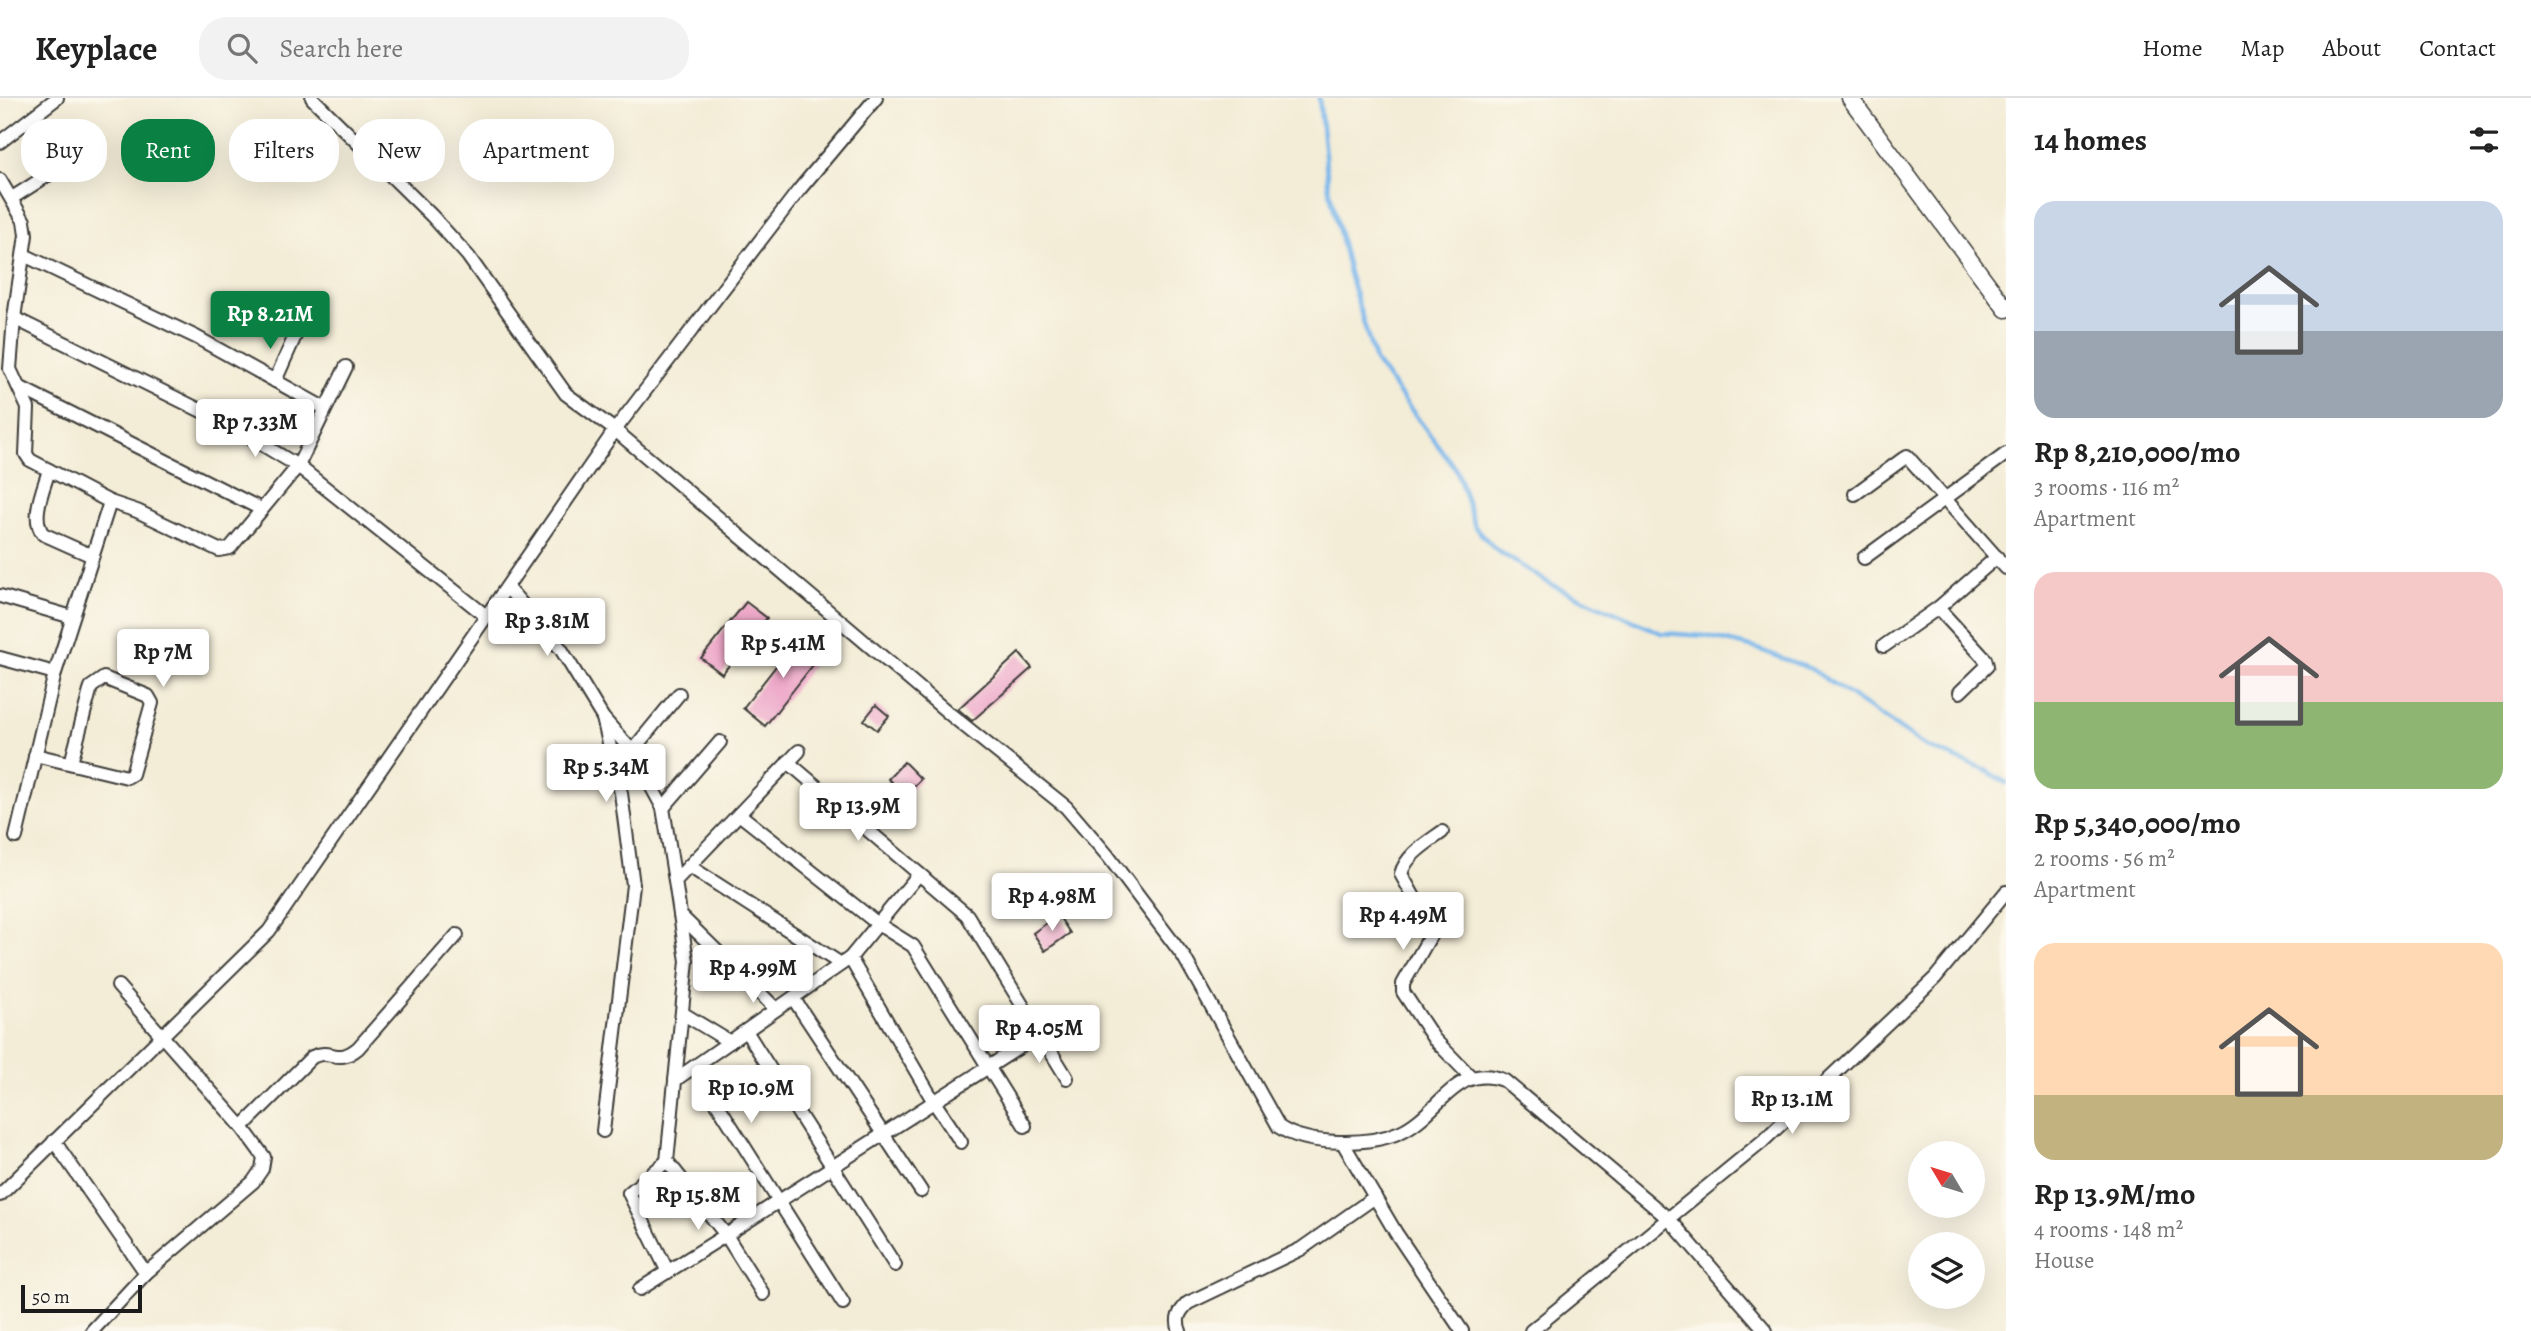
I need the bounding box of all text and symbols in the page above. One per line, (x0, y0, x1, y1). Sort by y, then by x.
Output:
search box (199, 17, 689, 80)
text: Keyplace (35, 26, 157, 71)
icon: search (223, 29, 261, 67)
text: Search here (279, 31, 403, 66)
text: Home (2142, 32, 2203, 64)
text: Map (2241, 32, 2285, 64)
text: About (2323, 32, 2381, 64)
text: Contact (2419, 32, 2496, 64)
chip: Buy (21, 119, 107, 182)
chip: Rent (121, 119, 215, 182)
chip: Filters (229, 119, 339, 182)
chip: New (353, 119, 445, 182)
chip: Apartment (459, 119, 614, 182)
text: 14 homes (2034, 120, 2147, 160)
icon: filters (2465, 121, 2503, 159)
icon: home (2206, 247, 2332, 373)
pin: Rp 8.21M (198, 292, 342, 351)
text: Rp 8.21M (227, 298, 313, 329)
pin: Rp 7.33M (183, 400, 327, 459)
text: Rp 7.33M (212, 406, 298, 437)
text: Rp 8,210,000/mo (2034, 432, 2241, 472)
text: 3 rooms · 116 m² (2034, 472, 2179, 503)
text: Apartment (2034, 503, 2136, 534)
pin: Rp 3.81M (475, 598, 619, 658)
text: Rp 3.81M (504, 605, 590, 636)
icon: home (2206, 618, 2332, 744)
pin: Rp 5.41M (711, 620, 855, 680)
text: Rp 5.41M (740, 627, 826, 658)
pin: Rp 7M (114, 630, 212, 689)
text: Rp 7M (133, 636, 193, 667)
pin: Rp 5.34M (534, 744, 678, 804)
text: Rp 5.34M (563, 751, 649, 782)
pin: Rp 13.9M (786, 784, 930, 843)
text: Rp 13.9M (815, 790, 901, 821)
text: Rp 5,340,000/mo (2034, 803, 2241, 843)
text: 2 rooms · 56 m² (2034, 843, 2175, 874)
pin: Rp 4.98M (980, 874, 1124, 933)
text: Apartment (2034, 874, 2136, 905)
text: Rp 4.98M (1008, 880, 1096, 911)
pin: Rp 4.49M (1331, 892, 1475, 952)
text: Rp 4.49M (1359, 899, 1447, 930)
pin: Rp 4.99M (681, 946, 825, 1005)
text: Rp 4.99M (709, 952, 797, 983)
icon: home (2206, 989, 2332, 1115)
pin: Rp 4.05M (967, 1006, 1111, 1065)
text: Rp 4.05M (995, 1012, 1083, 1043)
pin: Rp 10.9M (679, 1066, 823, 1125)
text: Rp 10.9M (708, 1072, 794, 1103)
pin: Rp 13.1M (1720, 1076, 1864, 1136)
text: Rp 13.1M (1751, 1083, 1833, 1114)
north arrow (1908, 1141, 1984, 1218)
map controls (1908, 1141, 1985, 1309)
pin: Rp 15.8M (626, 1172, 770, 1232)
text: Rp 13.9M/mo (2034, 1174, 2195, 1214)
text: Rp 15.8M (655, 1179, 741, 1210)
text: 4 rooms · 148 m² (2034, 1214, 2183, 1245)
button: layers (1908, 1232, 1985, 1309)
text: House (2034, 1245, 2094, 1276)
scale bar (21, 1282, 142, 1314)
text: 50 m (32, 1284, 70, 1310)

